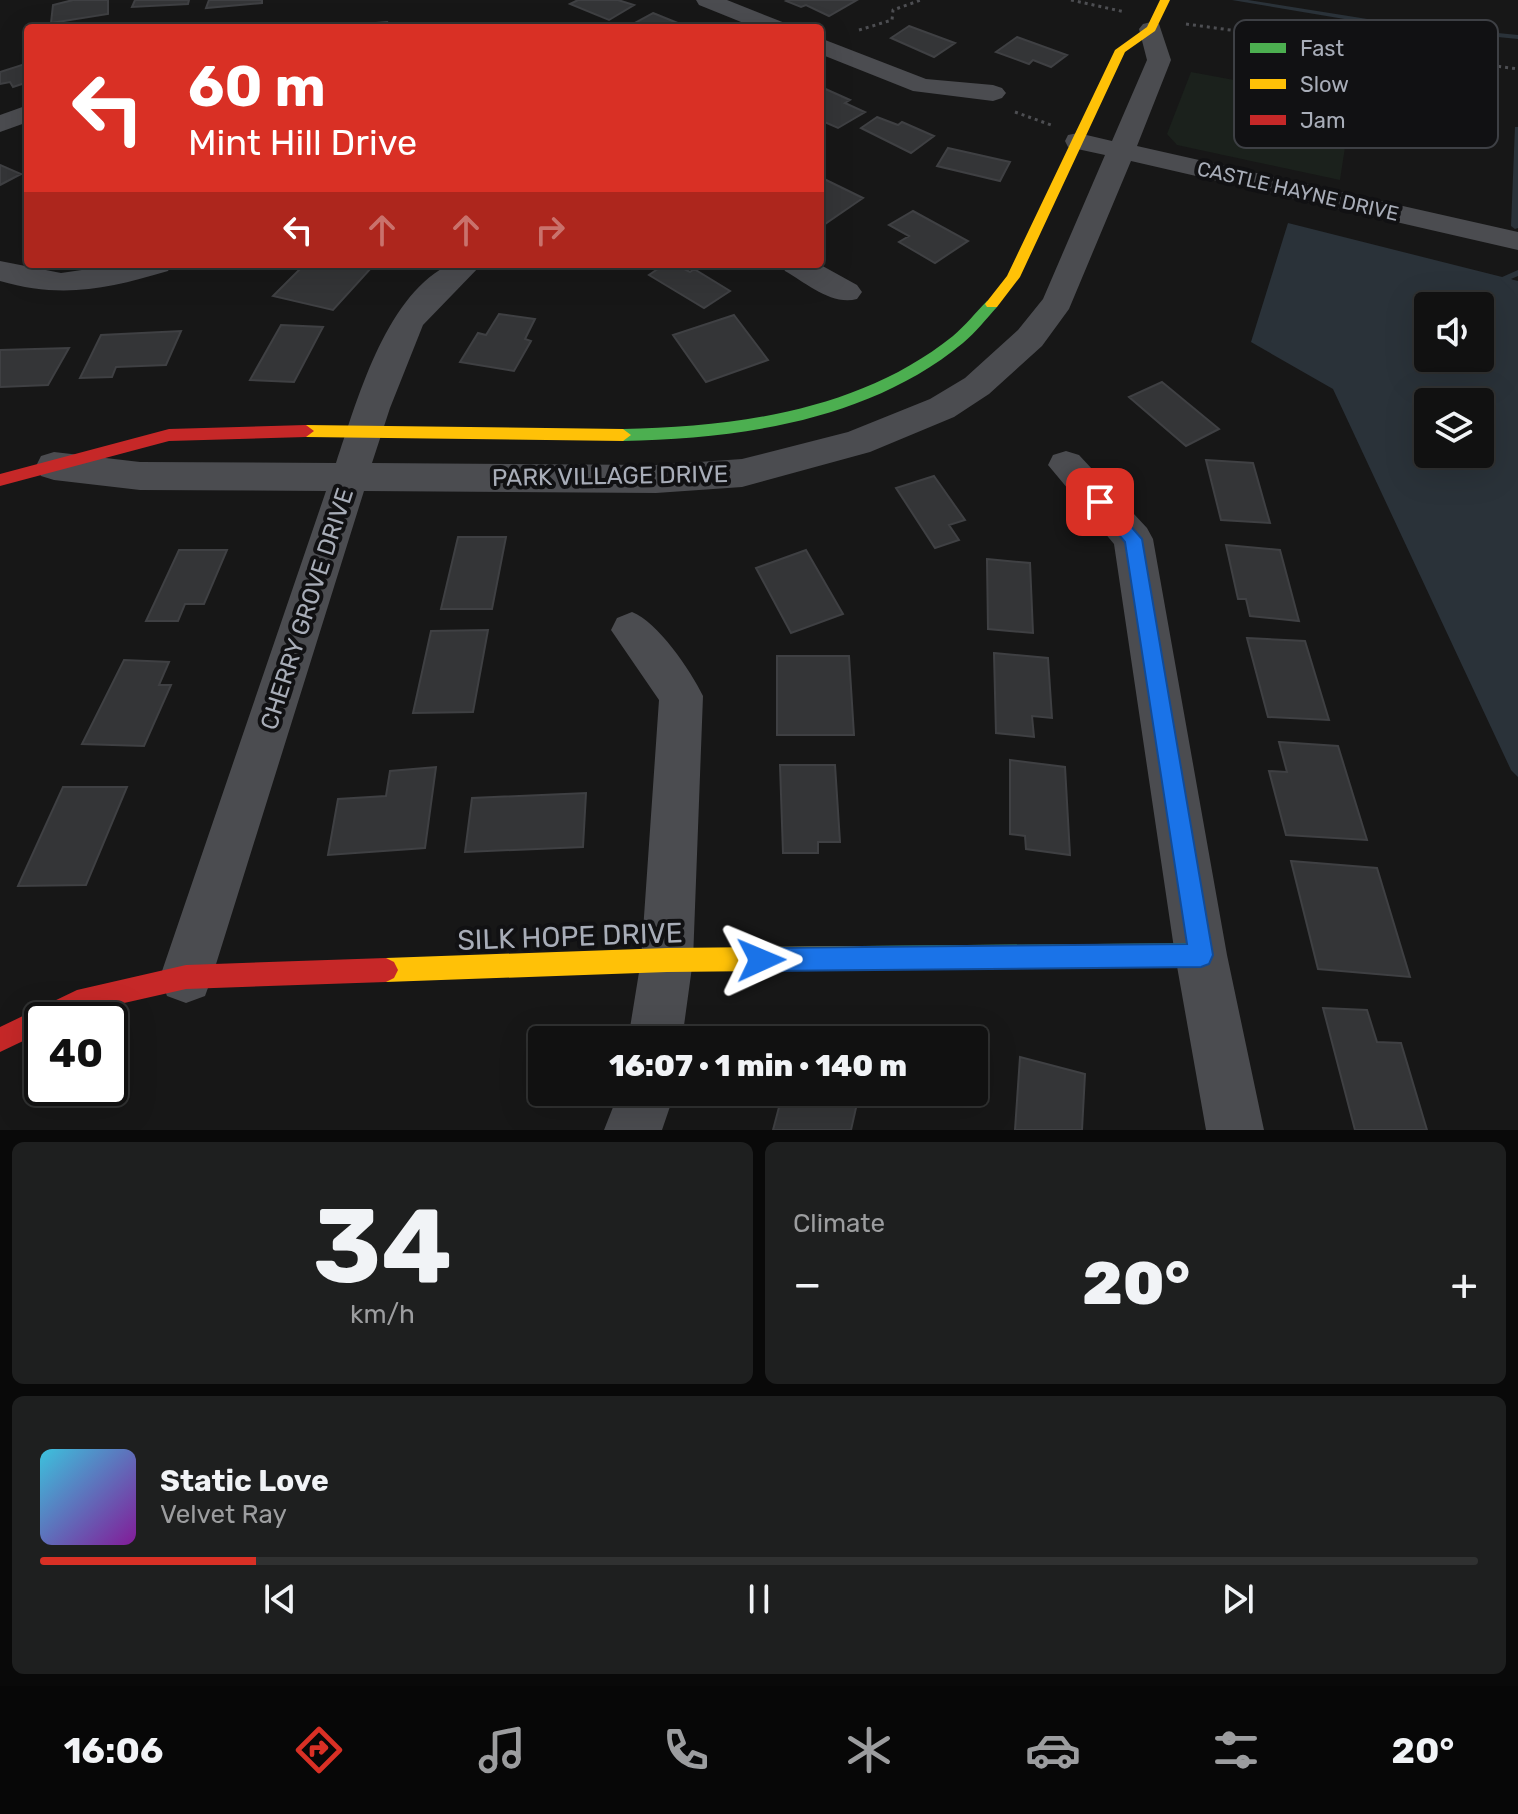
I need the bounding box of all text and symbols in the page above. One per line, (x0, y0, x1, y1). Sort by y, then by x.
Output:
legend (1234, 20, 1498, 148)
text: Fast (1300, 35, 1345, 62)
text: 60 m (188, 54, 326, 120)
icon: left (56, 56, 160, 160)
text: Slow (1300, 71, 1349, 98)
text: Jam (1300, 107, 1346, 134)
text: Mint Hill Drive (188, 121, 417, 164)
street label: CASTLE HAYNE DRIVE (1195, 156, 1401, 226)
icon: left (276, 208, 320, 252)
icon: ahead (360, 208, 404, 252)
icon: ahead (444, 208, 488, 252)
icon: right (528, 208, 572, 252)
map controls (1414, 292, 1494, 468)
button: sound (1414, 292, 1494, 372)
button: layers (1414, 388, 1494, 468)
street label: PARK VILLAGE DRIVE (491, 460, 729, 492)
pin (1066, 468, 1134, 536)
icon: arrive (1078, 480, 1122, 524)
street label: CHERRY GROVE DRIVE (255, 485, 359, 733)
street label: SILK HOPE DRIVE (457, 916, 683, 957)
position arrow (719, 918, 803, 1002)
speed limit sign: 40 (24, 1002, 128, 1106)
text: 16:07 · 1 min · 140 m (609, 1048, 907, 1084)
text: 34 (313, 1185, 452, 1308)
text: Climate (793, 1208, 885, 1239)
text: 20° (1082, 1248, 1190, 1319)
text: − (793, 1258, 822, 1310)
text: + (1451, 1258, 1478, 1310)
text: km/h (350, 1299, 415, 1330)
text: Static Love (160, 1463, 329, 1499)
text: Velvet Ray (160, 1499, 287, 1530)
icon: previous (258, 1577, 302, 1621)
icon: pause (737, 1577, 781, 1621)
icon: next (1216, 1577, 1260, 1621)
icon: directions (291, 1722, 347, 1778)
icon: music (474, 1722, 530, 1778)
icon: phone (658, 1722, 714, 1778)
icon: climate (841, 1722, 897, 1778)
icon: car (1025, 1722, 1081, 1778)
icon: filters (1208, 1722, 1264, 1778)
text: 16:06 (64, 1729, 163, 1772)
text: 20° (1392, 1729, 1454, 1772)

